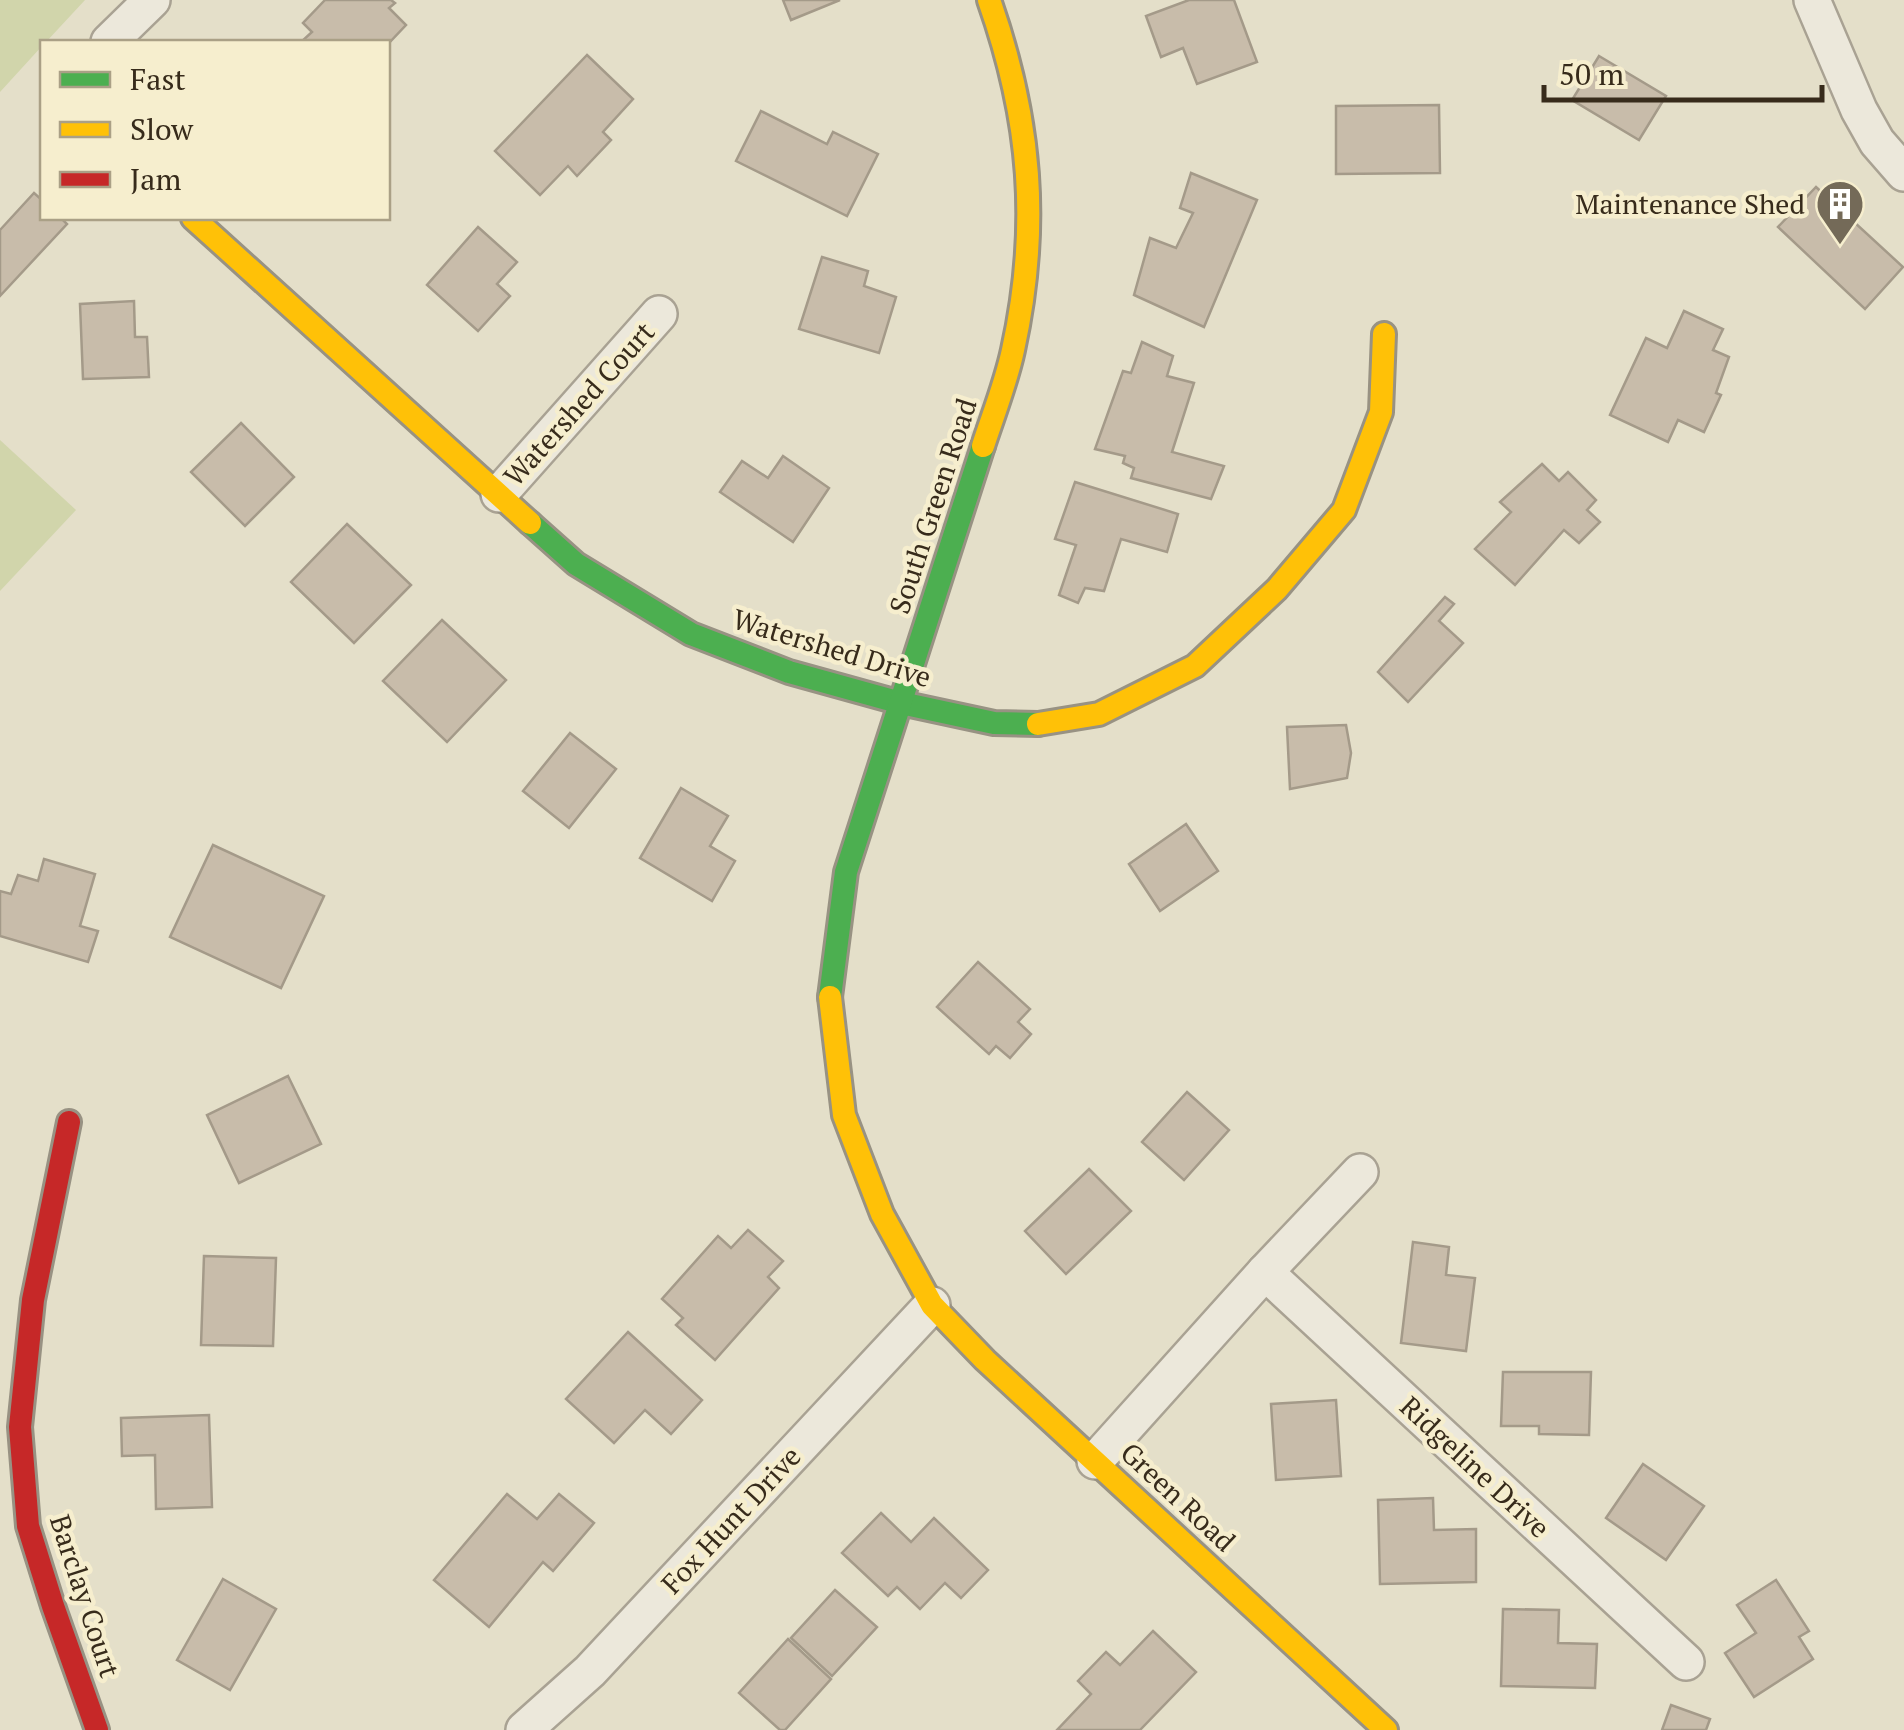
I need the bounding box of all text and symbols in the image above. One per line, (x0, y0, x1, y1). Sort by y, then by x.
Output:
legend (40, 40, 390, 220)
scale bar (1544, 40, 1822, 102)
text: 50 m (1559, 54, 1624, 94)
text: Fast (130, 59, 186, 99)
text: Slow (130, 109, 194, 149)
text: Jam (130, 159, 181, 199)
building icon: Maintenance Shed (1814, 178, 1866, 246)
place label: Maintenance Shed (1575, 185, 1805, 222)
street label: Watershed Court (495, 313, 663, 494)
street label: South Green Road (880, 393, 985, 618)
street label: Watershed Drive (728, 600, 936, 695)
street label: Ridgeline Drive (1393, 1388, 1558, 1546)
street label: Green Road (1113, 1434, 1244, 1559)
street label: Fox Hunt Drive (653, 1438, 809, 1601)
street label: Barclay Court (42, 1510, 129, 1682)

